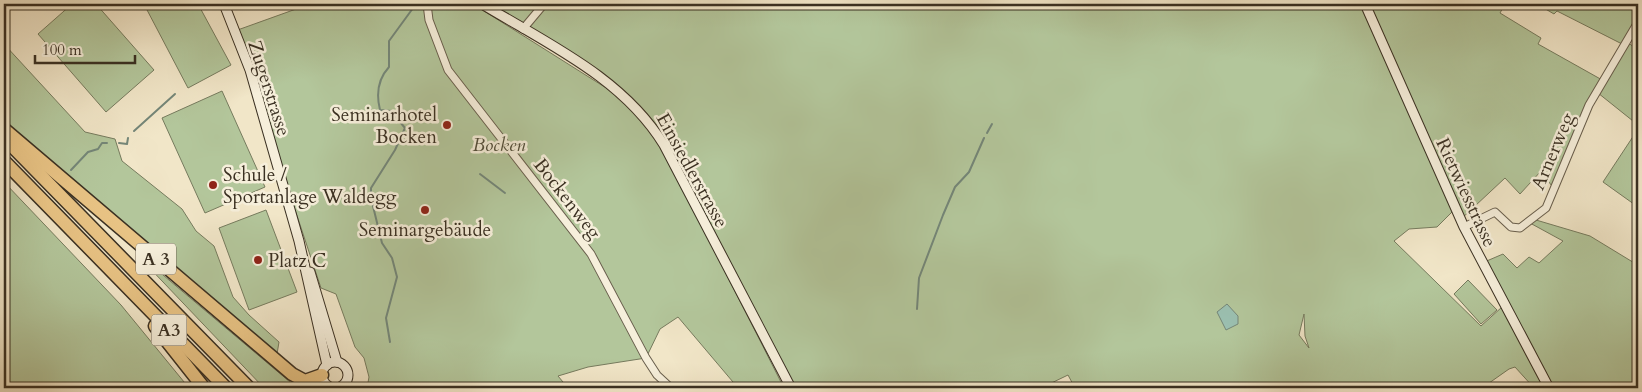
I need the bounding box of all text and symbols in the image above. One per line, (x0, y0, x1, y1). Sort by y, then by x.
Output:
scale bar (35, 32, 135, 64)
street label: Zugerstrasse (241, 37, 297, 139)
text: 100 m (42, 40, 82, 60)
place label: Seminarhotel Bocken (331, 102, 437, 150)
street label: Einsiedlerstrasse (650, 108, 734, 233)
street label: Arnerweg (1525, 109, 1581, 194)
marker: Seminarhotel Bocken (441, 119, 453, 131)
park label: Bocken (472, 132, 526, 158)
street label: Rietwiesstrasse (1429, 134, 1503, 251)
street label: Bockenweg (527, 153, 607, 245)
place label: Schule / Sportanlage Waldegg (223, 162, 397, 210)
marker: Schule / Sportanlage Waldegg (207, 179, 219, 191)
marker: Seminargebäude (419, 204, 431, 216)
place label: Seminargebäude (359, 217, 491, 243)
road number: A 3 (136, 243, 176, 274)
place label: Platz C (268, 248, 326, 274)
marker: Platz C (252, 254, 264, 266)
road number: A3 (152, 314, 186, 346)

